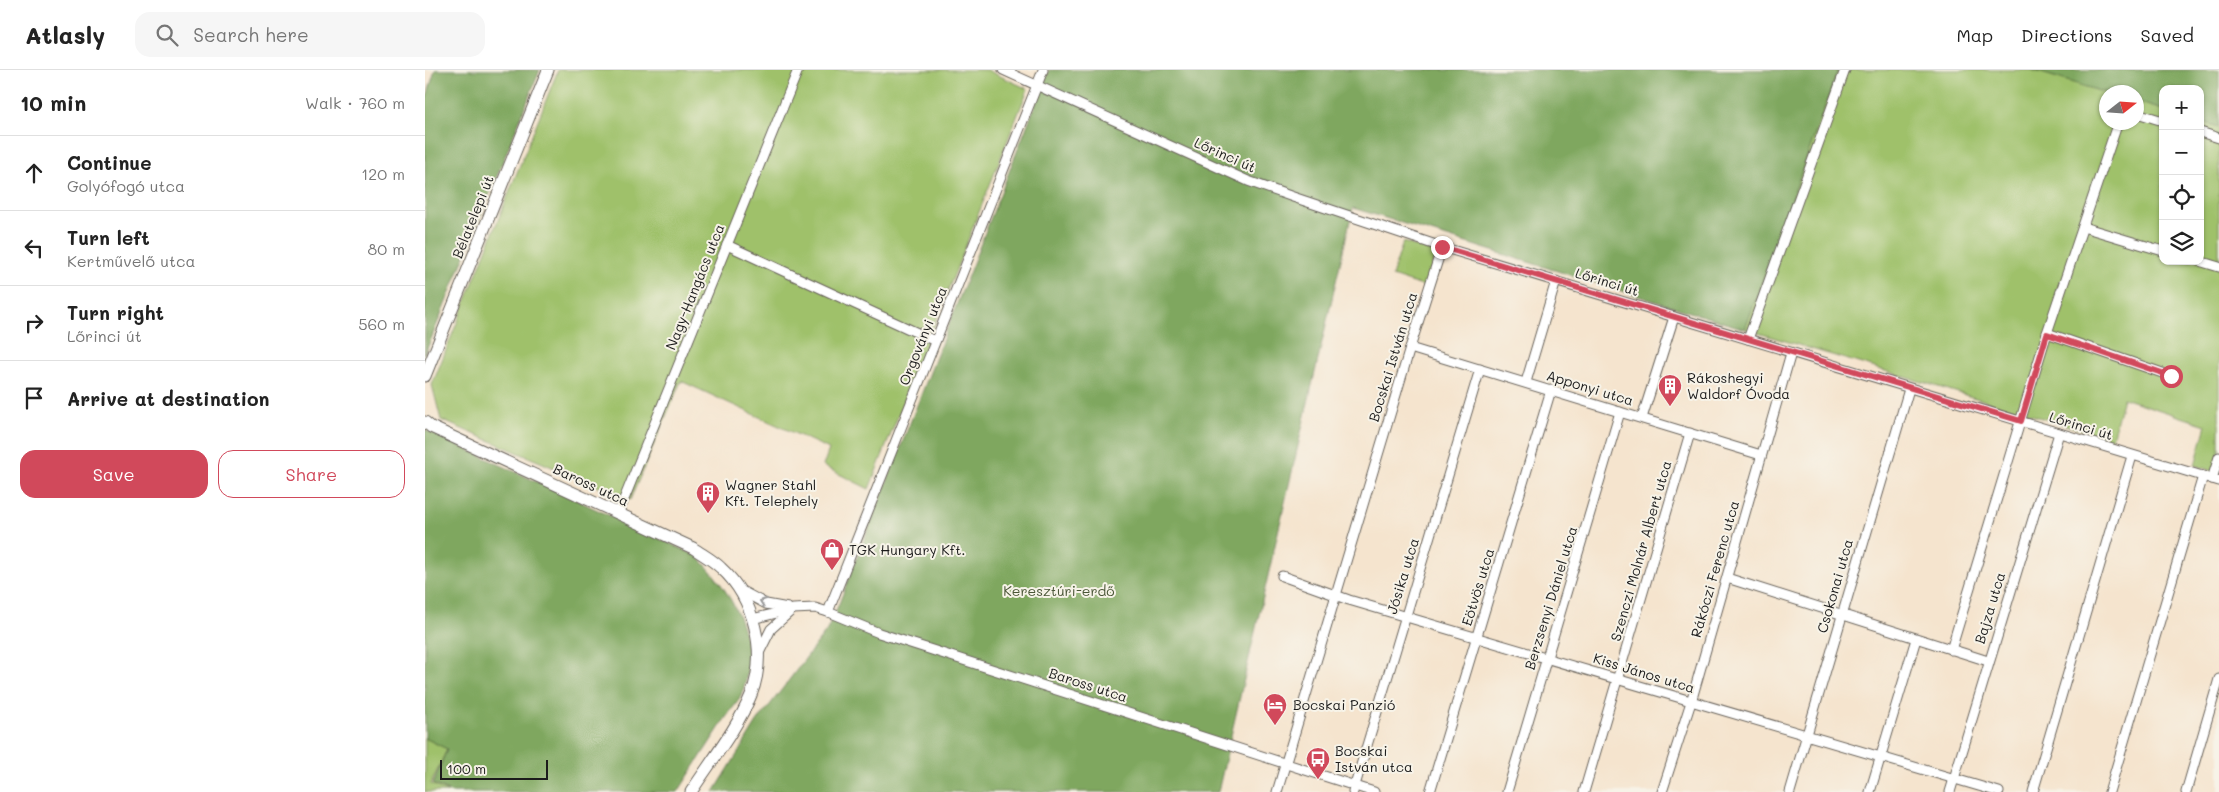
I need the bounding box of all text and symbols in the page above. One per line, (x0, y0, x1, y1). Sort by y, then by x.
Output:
search box (135, 12, 485, 57)
text: Atlasly (25, 19, 105, 50)
icon: search (153, 21, 181, 49)
text: Search here (193, 22, 309, 47)
text: Map (1956, 23, 1993, 47)
text: Directions (2021, 23, 2113, 47)
text: Saved (2141, 23, 2194, 47)
north arrow (2099, 85, 2144, 130)
map controls (2159, 85, 2204, 265)
button: + (2159, 85, 2204, 130)
text: 10 min (20, 89, 86, 116)
text: Walk · 760 m (305, 92, 405, 113)
button: − (2159, 130, 2204, 175)
street label: Lőrinci út (1191, 133, 1259, 177)
text: Continue (67, 150, 152, 175)
icon: ahead (20, 159, 48, 187)
text: 120 m (361, 163, 405, 184)
street label: Bélatelepi út (447, 173, 498, 261)
text: Golyófogó utca (67, 175, 185, 196)
button: locate (2159, 175, 2204, 220)
button: layers (2159, 220, 2204, 265)
street label: Nagy-Hangács utca (661, 221, 728, 352)
text: Turn left (67, 225, 150, 250)
icon: left (20, 234, 48, 262)
route end (1431, 236, 1454, 259)
text: 80 m (368, 238, 405, 259)
text: Kertművelő utca (67, 250, 195, 271)
street label: Lőrinci út (1573, 263, 1641, 300)
street label: Orgoványi utca (894, 284, 951, 388)
street label: Bocskai István utca (1364, 290, 1421, 424)
text: Turn right (67, 300, 164, 325)
icon: right (20, 309, 48, 337)
text: 560 m (358, 313, 405, 334)
text: Lőrinci út (67, 325, 142, 346)
street label: Apponyi utca (1544, 365, 1636, 410)
route start (2160, 365, 2183, 388)
place label: Rákoshegyi Waldorf Óvoda (1687, 368, 1790, 403)
building icon: Rákoshegyi Waldorf Óvoda (1657, 373, 1683, 407)
icon: arrive (20, 384, 48, 412)
text: Arrive at destination (67, 386, 270, 411)
street label: Lőrinci út (2047, 407, 2115, 444)
button: Save (20, 450, 208, 498)
button: Share (218, 450, 405, 498)
street label: Szenczi Molnár Albert utca (1606, 458, 1675, 643)
street label: Baross utca (550, 459, 632, 510)
place label: Wagner Stahl Kft. Telephely (725, 475, 818, 510)
building icon: Wagner Stahl Kft. Telephely (695, 480, 721, 514)
street label: Rákóczi Ferenc utca (1686, 498, 1743, 640)
street label: Berzsenyi Dániel utca (1520, 524, 1581, 672)
street label: Jósika utca (1382, 536, 1423, 616)
shop icon: TGK Hungary Kft. (819, 537, 845, 571)
street label: Csokonai utca (1812, 537, 1857, 635)
place label: TGK Hungary Kft. (849, 540, 965, 559)
street label: Eötvös utca (1457, 546, 1498, 628)
street label: Bajza utca (1970, 570, 2009, 646)
park label: Keresztúri-erdő (1003, 581, 1115, 600)
one-way arrow (759, 598, 768, 608)
street label: Kiss János utca (1591, 648, 1697, 697)
street label: Baross utca (1046, 663, 1130, 706)
hotel icon: Bocskai Panzió (1262, 692, 1288, 726)
place label: Bocskai Panzió (1293, 695, 1395, 714)
place label: Bocskai István utca (1335, 741, 1413, 776)
bus stop icon: Bocskai István utca (1305, 746, 1331, 780)
scale bar (440, 757, 547, 780)
text: 100 m (447, 759, 486, 778)

